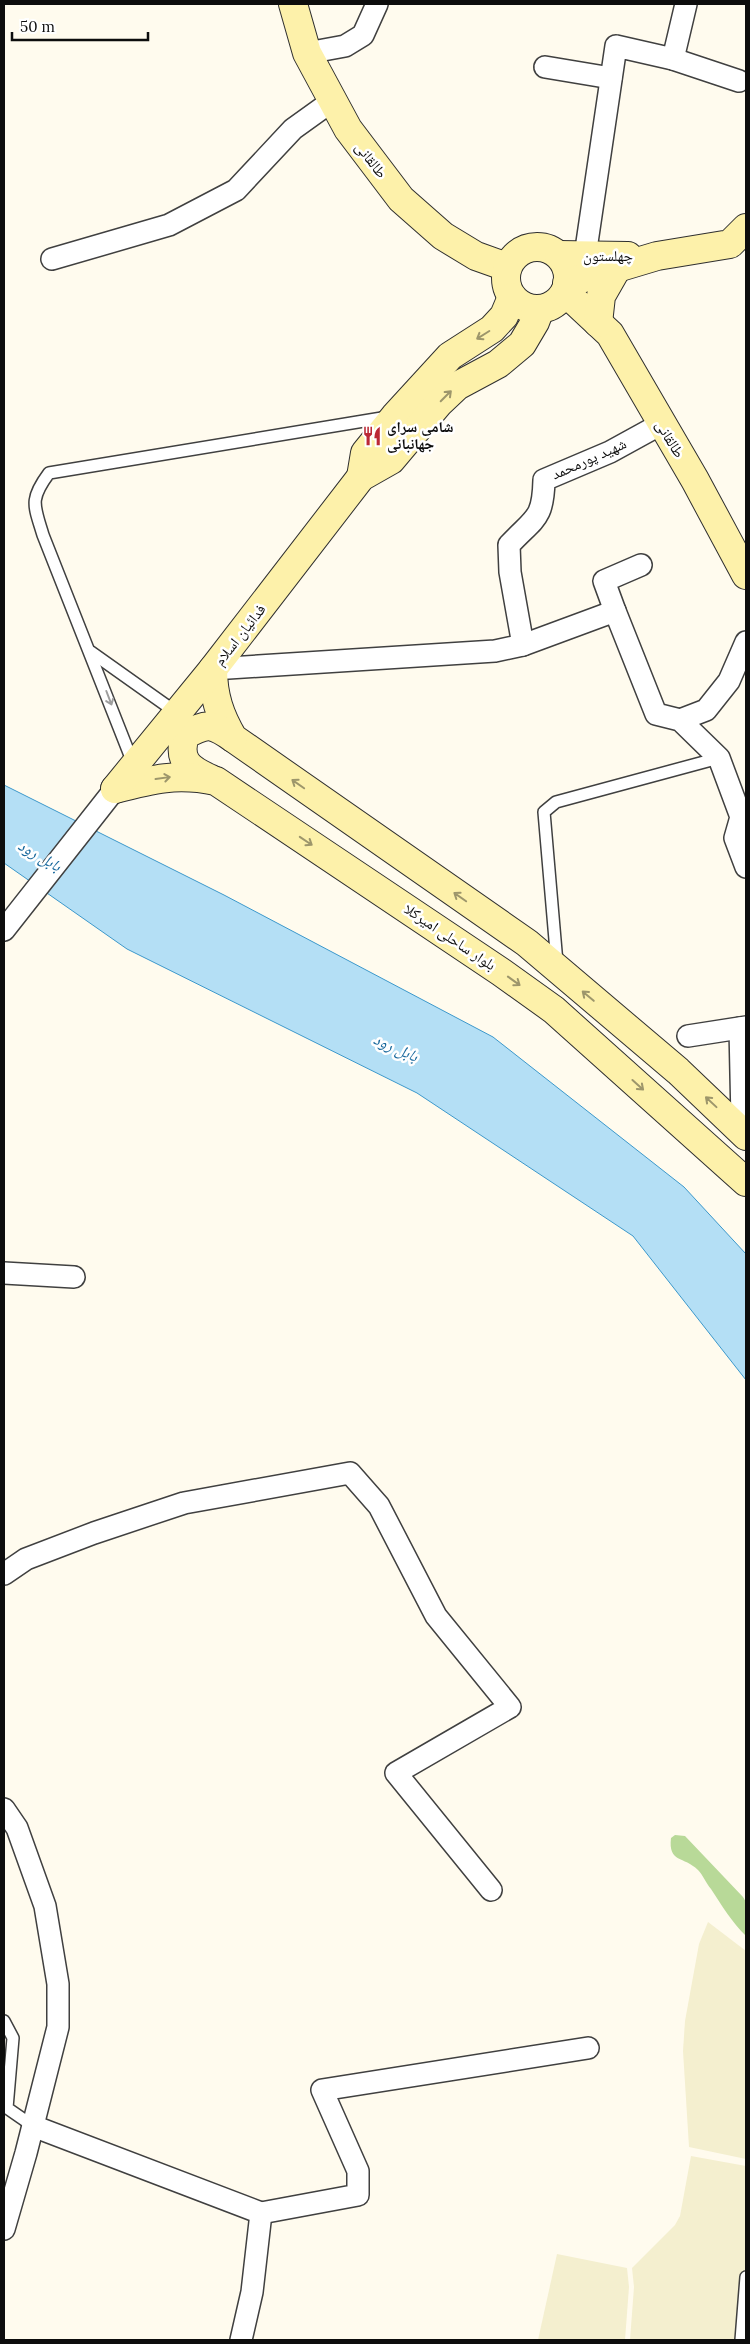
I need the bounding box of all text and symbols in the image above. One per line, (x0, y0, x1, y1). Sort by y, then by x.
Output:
scale bar (12, 10, 149, 42)
text: 50 m (20, 17, 55, 36)
street label: طالقانی (351, 138, 392, 182)
street label: چهلستون (583, 246, 633, 266)
one-way arrow (477, 330, 491, 340)
one-way arrow (440, 391, 452, 403)
street label: طالقانی (651, 416, 689, 462)
place label: شامی سرای جهانبانی (387, 417, 453, 453)
restaurant icon: شامی سرای جهانبانی (361, 425, 383, 447)
street label: شهید پورمحمد (548, 434, 629, 484)
street label: فدائیان اسلام (210, 600, 270, 670)
one-way arrow (104, 690, 114, 705)
one-way arrow (154, 773, 170, 783)
one-way arrow (291, 779, 305, 789)
water label: بابل رود (14, 835, 66, 877)
one-way arrow (299, 836, 313, 846)
one-way arrow (453, 892, 467, 902)
street label: بلوار ساحلی امیرکلا (400, 899, 500, 975)
one-way arrow (506, 975, 520, 986)
one-way arrow (582, 990, 595, 1001)
water label: بابل رود (370, 1028, 422, 1067)
one-way arrow (631, 1079, 644, 1091)
one-way arrow (705, 1096, 718, 1108)

